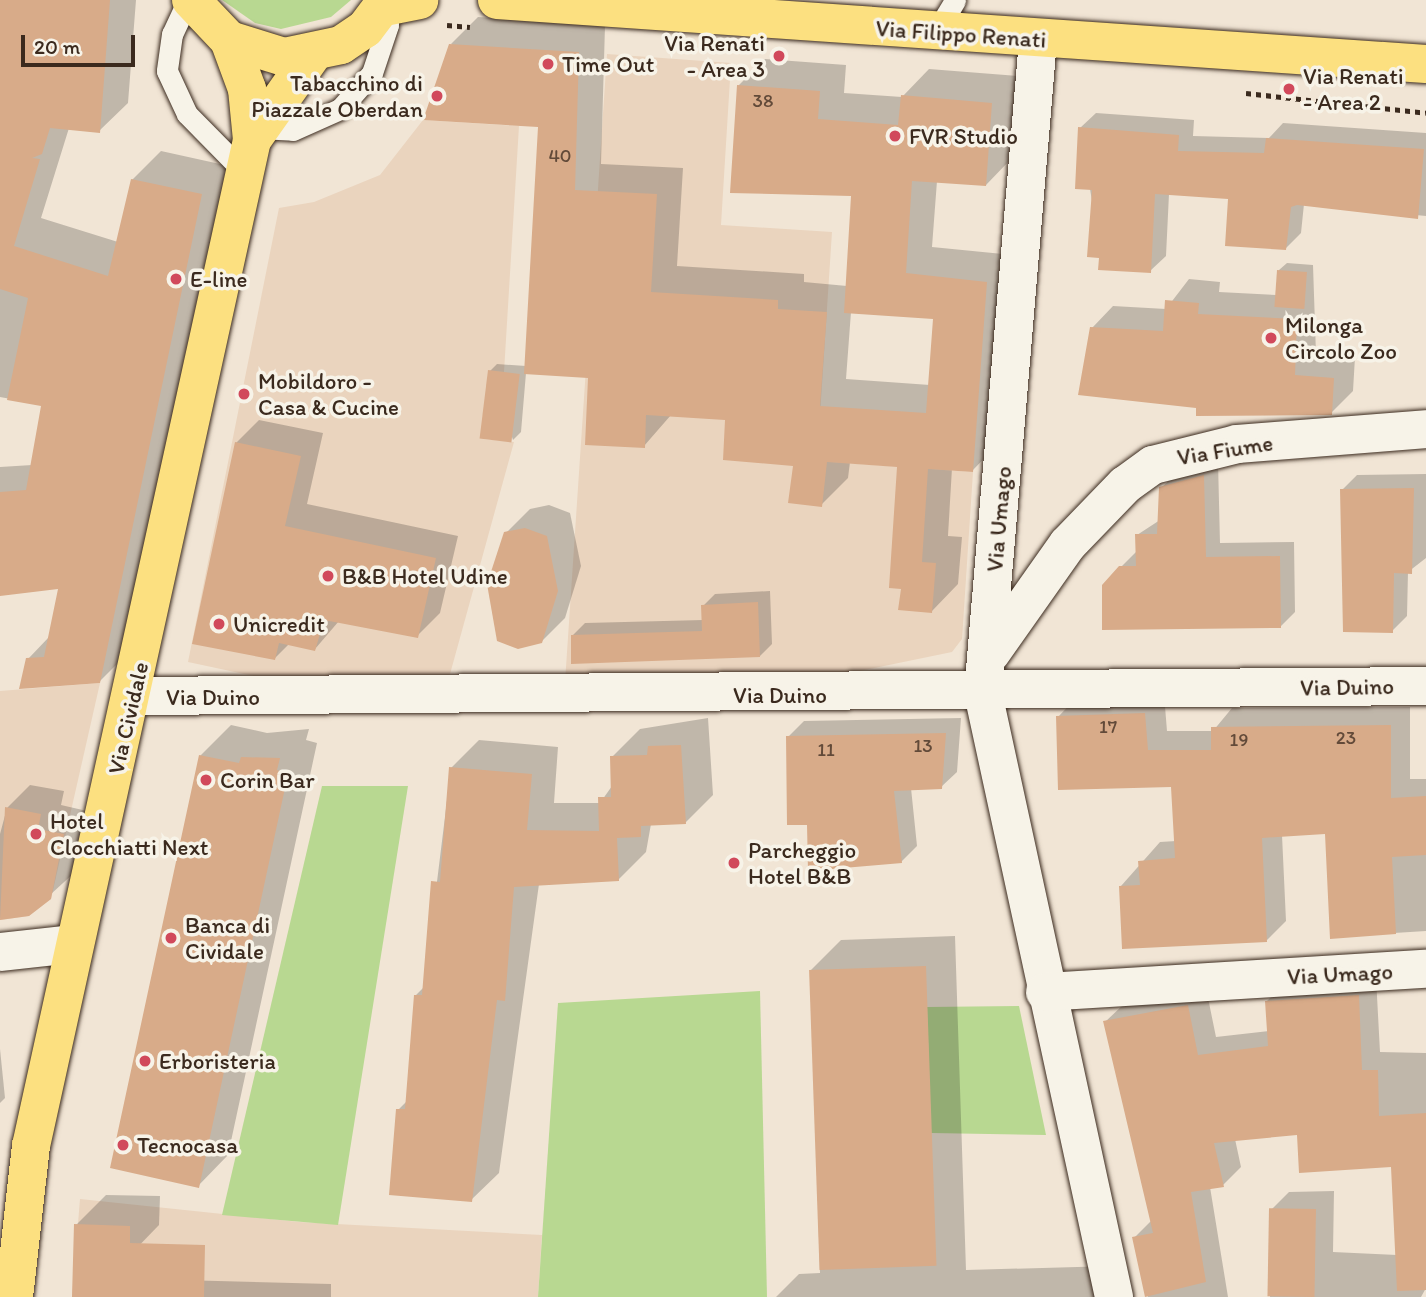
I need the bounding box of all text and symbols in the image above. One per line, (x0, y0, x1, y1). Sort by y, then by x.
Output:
street label: Via Filippo Renati (875, 14, 1047, 54)
scale bar (24, 21, 138, 65)
place label: Via Renati - Area 3 (666, 29, 765, 83)
text: 20 m (34, 34, 80, 59)
marker: Via Renati - Area 3 (771, 48, 787, 64)
place label: Time Out (562, 50, 654, 78)
marker: Time Out (540, 56, 556, 72)
place label: Via Renati - Area 2 (1303, 62, 1402, 116)
place label: Tabacchino di Piazzale Oberdan (252, 69, 423, 123)
marker: Via Renati - Area 2 (1281, 81, 1297, 97)
marker: Tabacchino di Piazzale Oberdan (429, 88, 445, 104)
house number: 38 (753, 90, 773, 112)
place label: FVR Studio (909, 122, 1018, 150)
marker: FVR Studio (887, 128, 903, 144)
house number: 40 (548, 145, 572, 167)
place label: E-line (190, 265, 247, 293)
marker: E-line (168, 271, 184, 287)
place label: Milonga Circolo Zoo (1285, 311, 1397, 365)
marker: Milonga Circolo Zoo (1263, 330, 1279, 346)
place label: Mobildoro - Casa & Cucine (258, 367, 399, 421)
marker: Mobildoro - Casa & Cucine (236, 386, 252, 402)
street label: Via Fiume (1175, 429, 1275, 471)
street label: Via Umago (981, 465, 1017, 573)
place label: B&B Hotel Udine (342, 562, 507, 590)
marker: B&B Hotel Udine (320, 568, 336, 584)
place label: Unicredit (233, 610, 325, 638)
marker: Unicredit (211, 616, 227, 632)
street label: Via Cividale (102, 659, 154, 777)
street label: Via Duino (1300, 672, 1394, 702)
street label: Via Duino (733, 681, 827, 709)
street label: Via Duino (166, 683, 260, 711)
house number: 17 (1099, 716, 1117, 738)
house number: 23 (1336, 727, 1356, 749)
house number: 19 (1230, 729, 1248, 751)
house number: 13 (913, 735, 933, 757)
house number: 11 (817, 739, 835, 761)
place label: Corin Bar (220, 766, 315, 794)
marker: Corin Bar (198, 772, 214, 788)
place label: Hotel Clocchiatti Next (50, 807, 208, 861)
marker: Hotel Clocchiatti Next (28, 826, 44, 842)
place label: Parcheggio Hotel B&B (748, 836, 856, 890)
marker: Parcheggio Hotel B&B (726, 855, 742, 871)
place label: Banca di Cividale (185, 911, 270, 965)
marker: Banca di Cividale (163, 930, 179, 946)
street label: Via Umago (1286, 957, 1394, 991)
place label: Erboristeria (159, 1047, 276, 1075)
marker: Erboristeria (137, 1053, 153, 1069)
place label: Tecnocasa (137, 1131, 238, 1159)
marker: Tecnocasa (115, 1137, 131, 1153)

